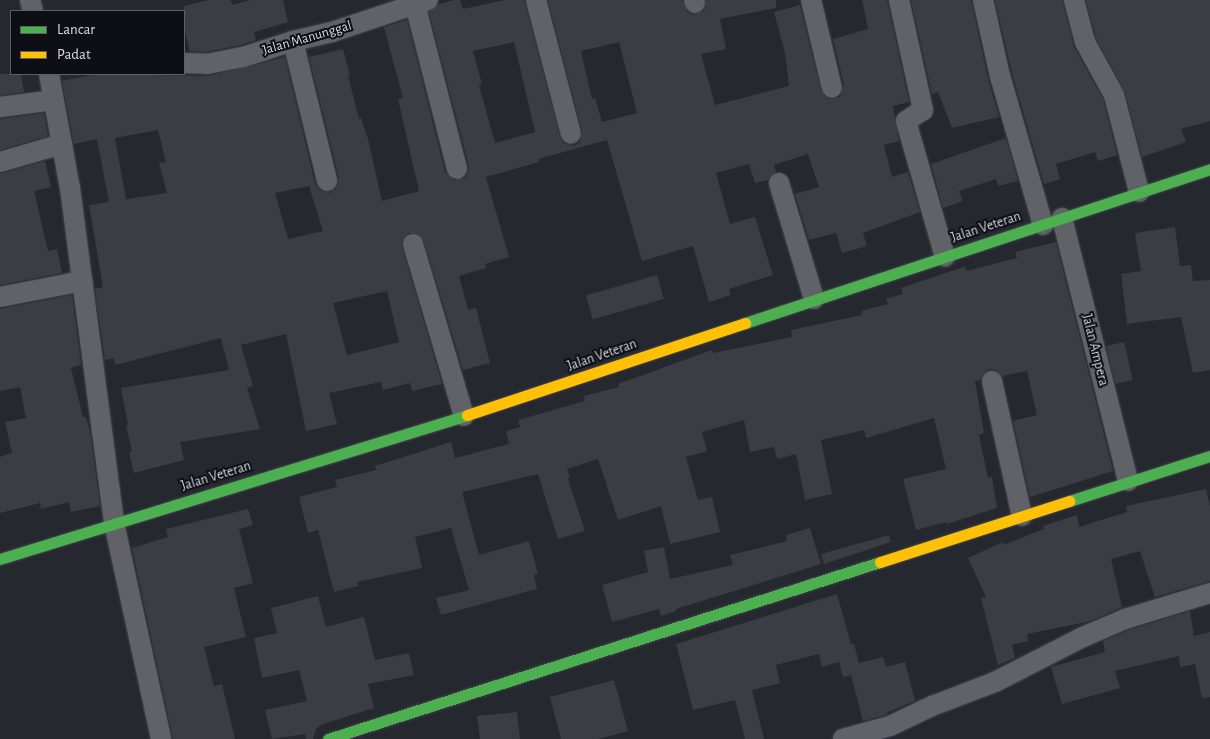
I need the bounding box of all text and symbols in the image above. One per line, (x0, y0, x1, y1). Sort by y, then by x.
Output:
legend (10, 10, 185, 75)
street label: Jalan Manunggal (261, 17, 353, 59)
text: Lancar (57, 22, 95, 37)
text: Padat (57, 47, 91, 62)
street label: Jalan Veteran (949, 208, 1023, 246)
street label: Jalan Ampera (1078, 312, 1112, 388)
street label: Jalan Veteran (565, 335, 639, 375)
street label: Jalan Veteran (179, 457, 253, 495)

